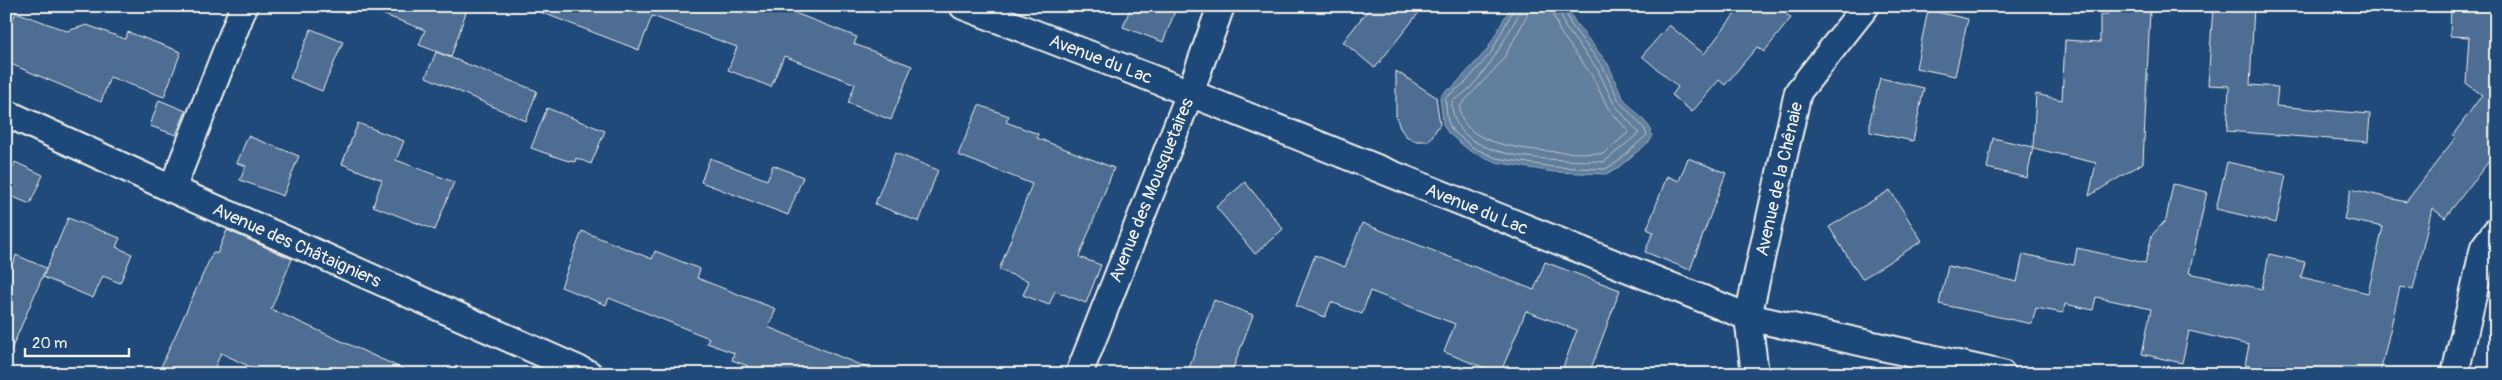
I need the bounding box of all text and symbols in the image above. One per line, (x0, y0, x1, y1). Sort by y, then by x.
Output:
street label: Avenue du Lac (1046, 29, 1156, 90)
street label: Avenue des Mousquetaires (1104, 95, 1199, 286)
street label: Avenue de la Chênaie (1751, 100, 1808, 258)
street label: Avenue du Lac (1422, 178, 1532, 240)
street label: Avenue des Châtaigniers (209, 198, 384, 293)
scale bar (25, 325, 129, 357)
text: 20 m (32, 334, 67, 353)

